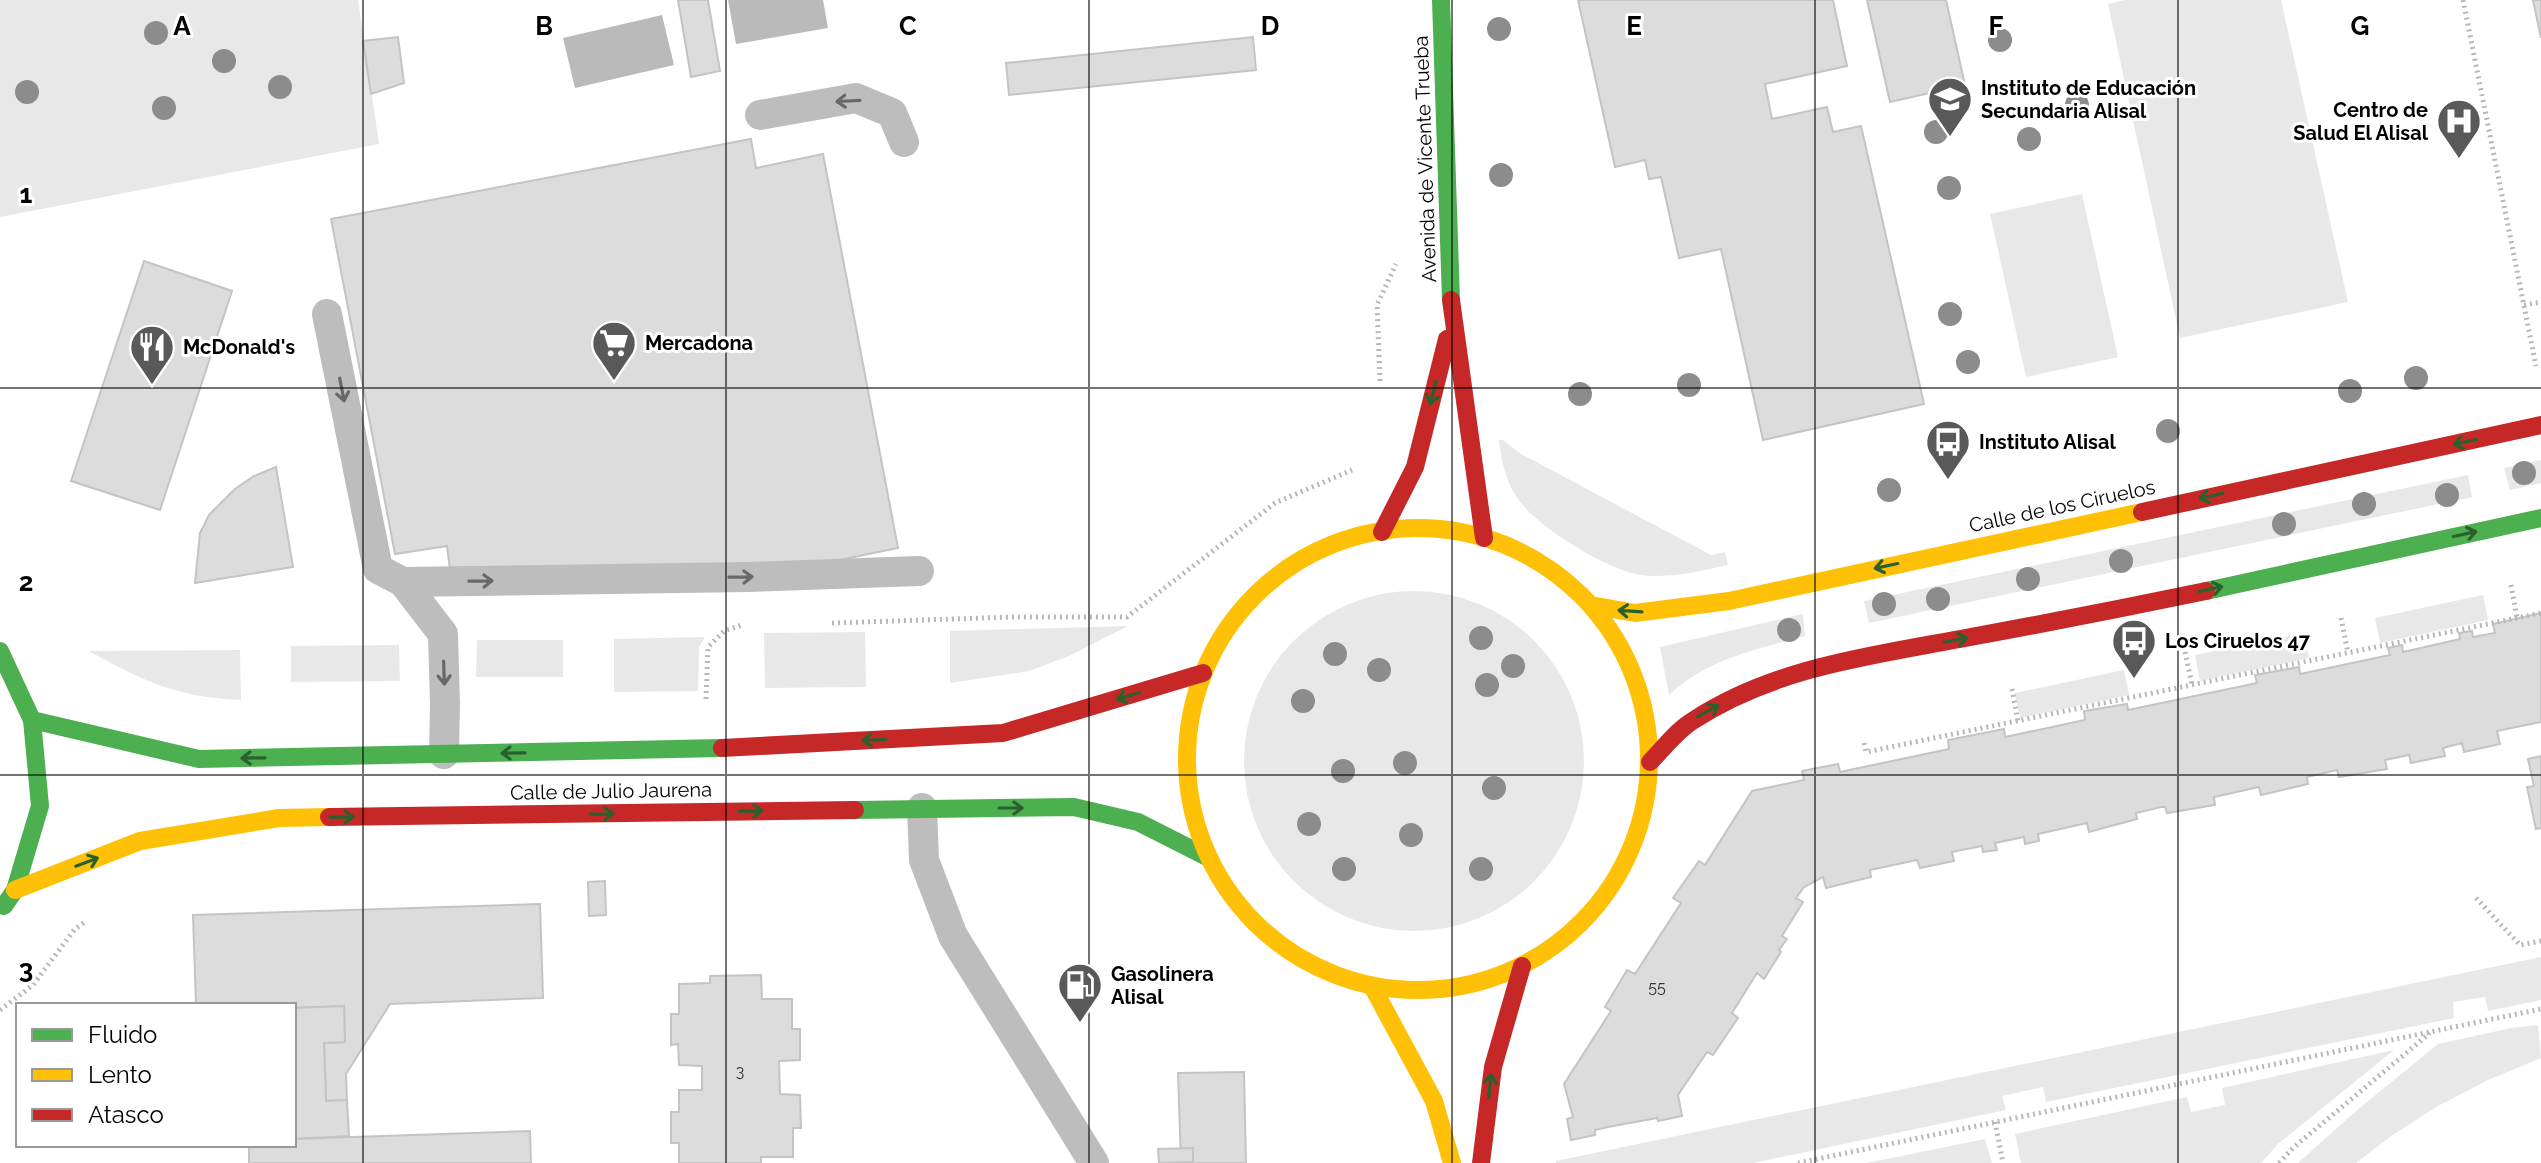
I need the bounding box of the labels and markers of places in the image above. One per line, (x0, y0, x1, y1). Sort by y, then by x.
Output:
school or university icon: Instituto de Educación Secundaria Alisal (1926, 75, 1974, 138)
place label: Instituto de Educación Secundaria Alisal (1981, 76, 2196, 123)
hospital icon: Centro de Salud El Alisal (2435, 97, 2483, 160)
place label: Centro de Salud El Alisal (2293, 98, 2429, 145)
supermarket icon: Mercadona (590, 319, 638, 382)
restaurant icon: McDonald's (128, 323, 176, 386)
place label: Mercadona (645, 331, 753, 355)
place label: McDonald's (183, 335, 295, 359)
bus stop icon: Instituto Alisal (1924, 418, 1972, 481)
place label: Instituto Alisal (1979, 430, 2116, 454)
bus stop icon: Los Ciruelos 47 (2110, 617, 2158, 680)
place label: Los Ciruelos 47 (2165, 629, 2311, 653)
fuel station icon: Gasolinera Alisal (1056, 961, 1104, 1024)
place label: Gasolinera Alisal (1111, 962, 1214, 1009)

